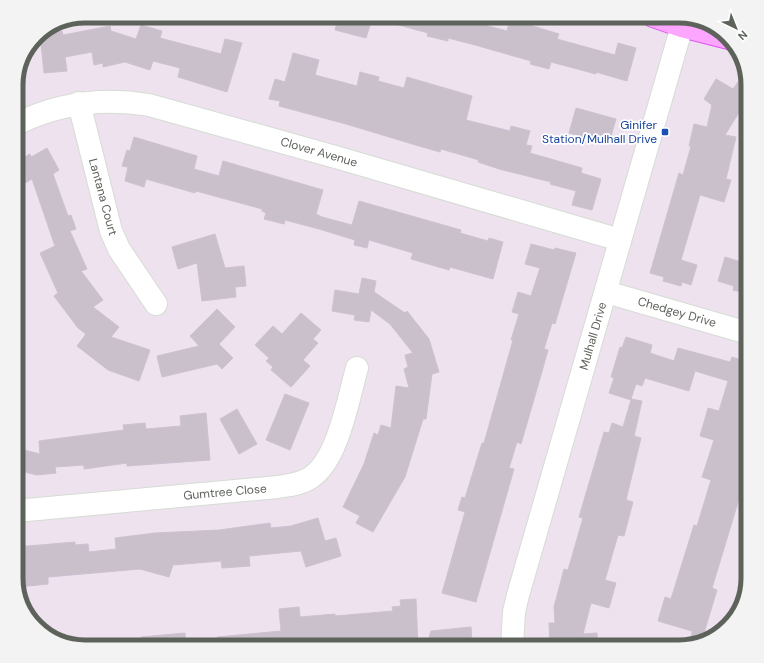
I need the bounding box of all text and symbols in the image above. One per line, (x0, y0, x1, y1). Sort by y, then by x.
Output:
north arrow (716, 8, 756, 48)
text: N (735, 27, 751, 43)
place label: Ginifer Station/Mulhall Drive (542, 117, 658, 147)
marker: Ginifer Station/Mulhall Drive (660, 127, 670, 137)
street label: Clover Avenue (279, 133, 360, 171)
street label: Lantana Court (85, 157, 121, 238)
street label: Chedgey Drive (636, 293, 718, 331)
street label: Mulhall Drive (576, 300, 610, 372)
street label: Gumtree Close (183, 480, 268, 504)

